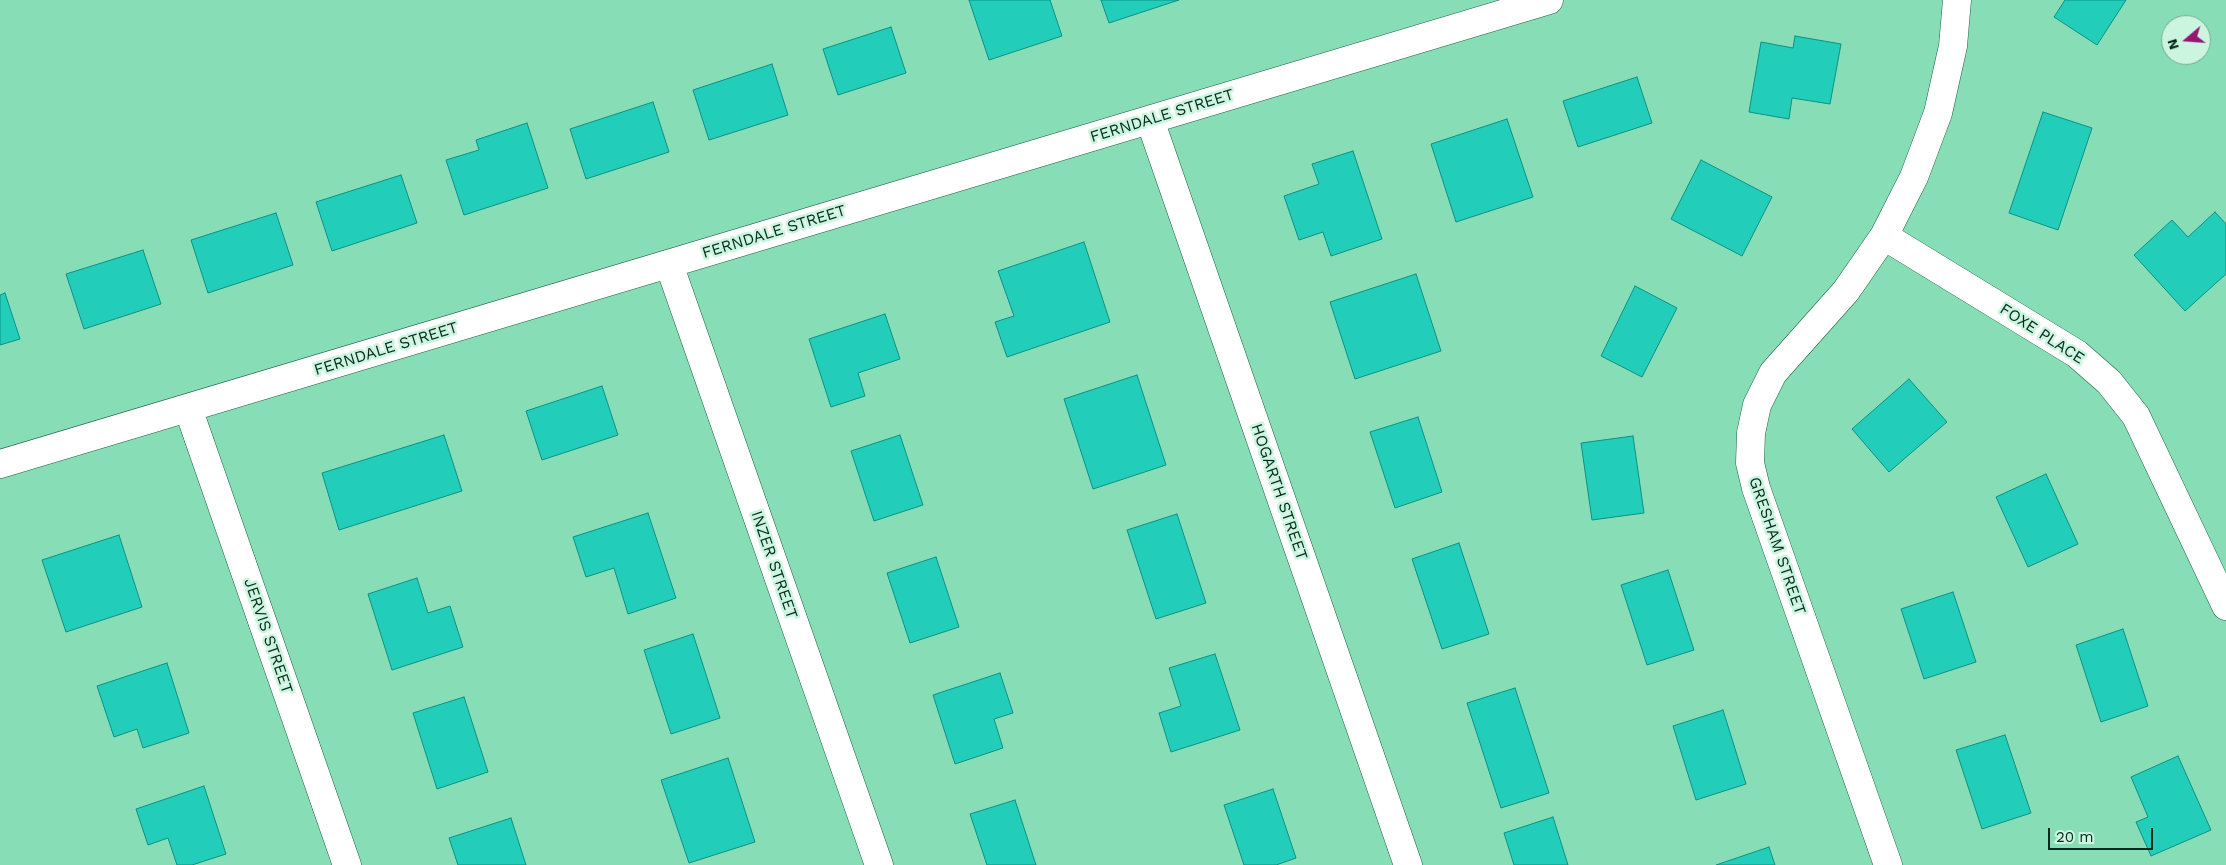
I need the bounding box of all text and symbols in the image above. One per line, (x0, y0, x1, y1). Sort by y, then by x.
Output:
north arrow (2161, 15, 2211, 65)
text: N (2163, 37, 2182, 52)
street label: FERNDALE STREET (1088, 85, 1236, 147)
street label: FERNDALE STREET (700, 201, 848, 263)
street label: FOXE PLACE (1996, 299, 2088, 369)
street label: FERNDALE STREET (312, 318, 460, 380)
street label: HOGARTH STREET (1247, 421, 1311, 563)
street label: GRESHAM STREET (1744, 475, 1810, 617)
street label: INZER STREET (747, 508, 801, 622)
street label: JERVIS STREET (239, 576, 297, 696)
scale bar (2051, 818, 2156, 850)
text: 20 m (2056, 828, 2094, 846)

